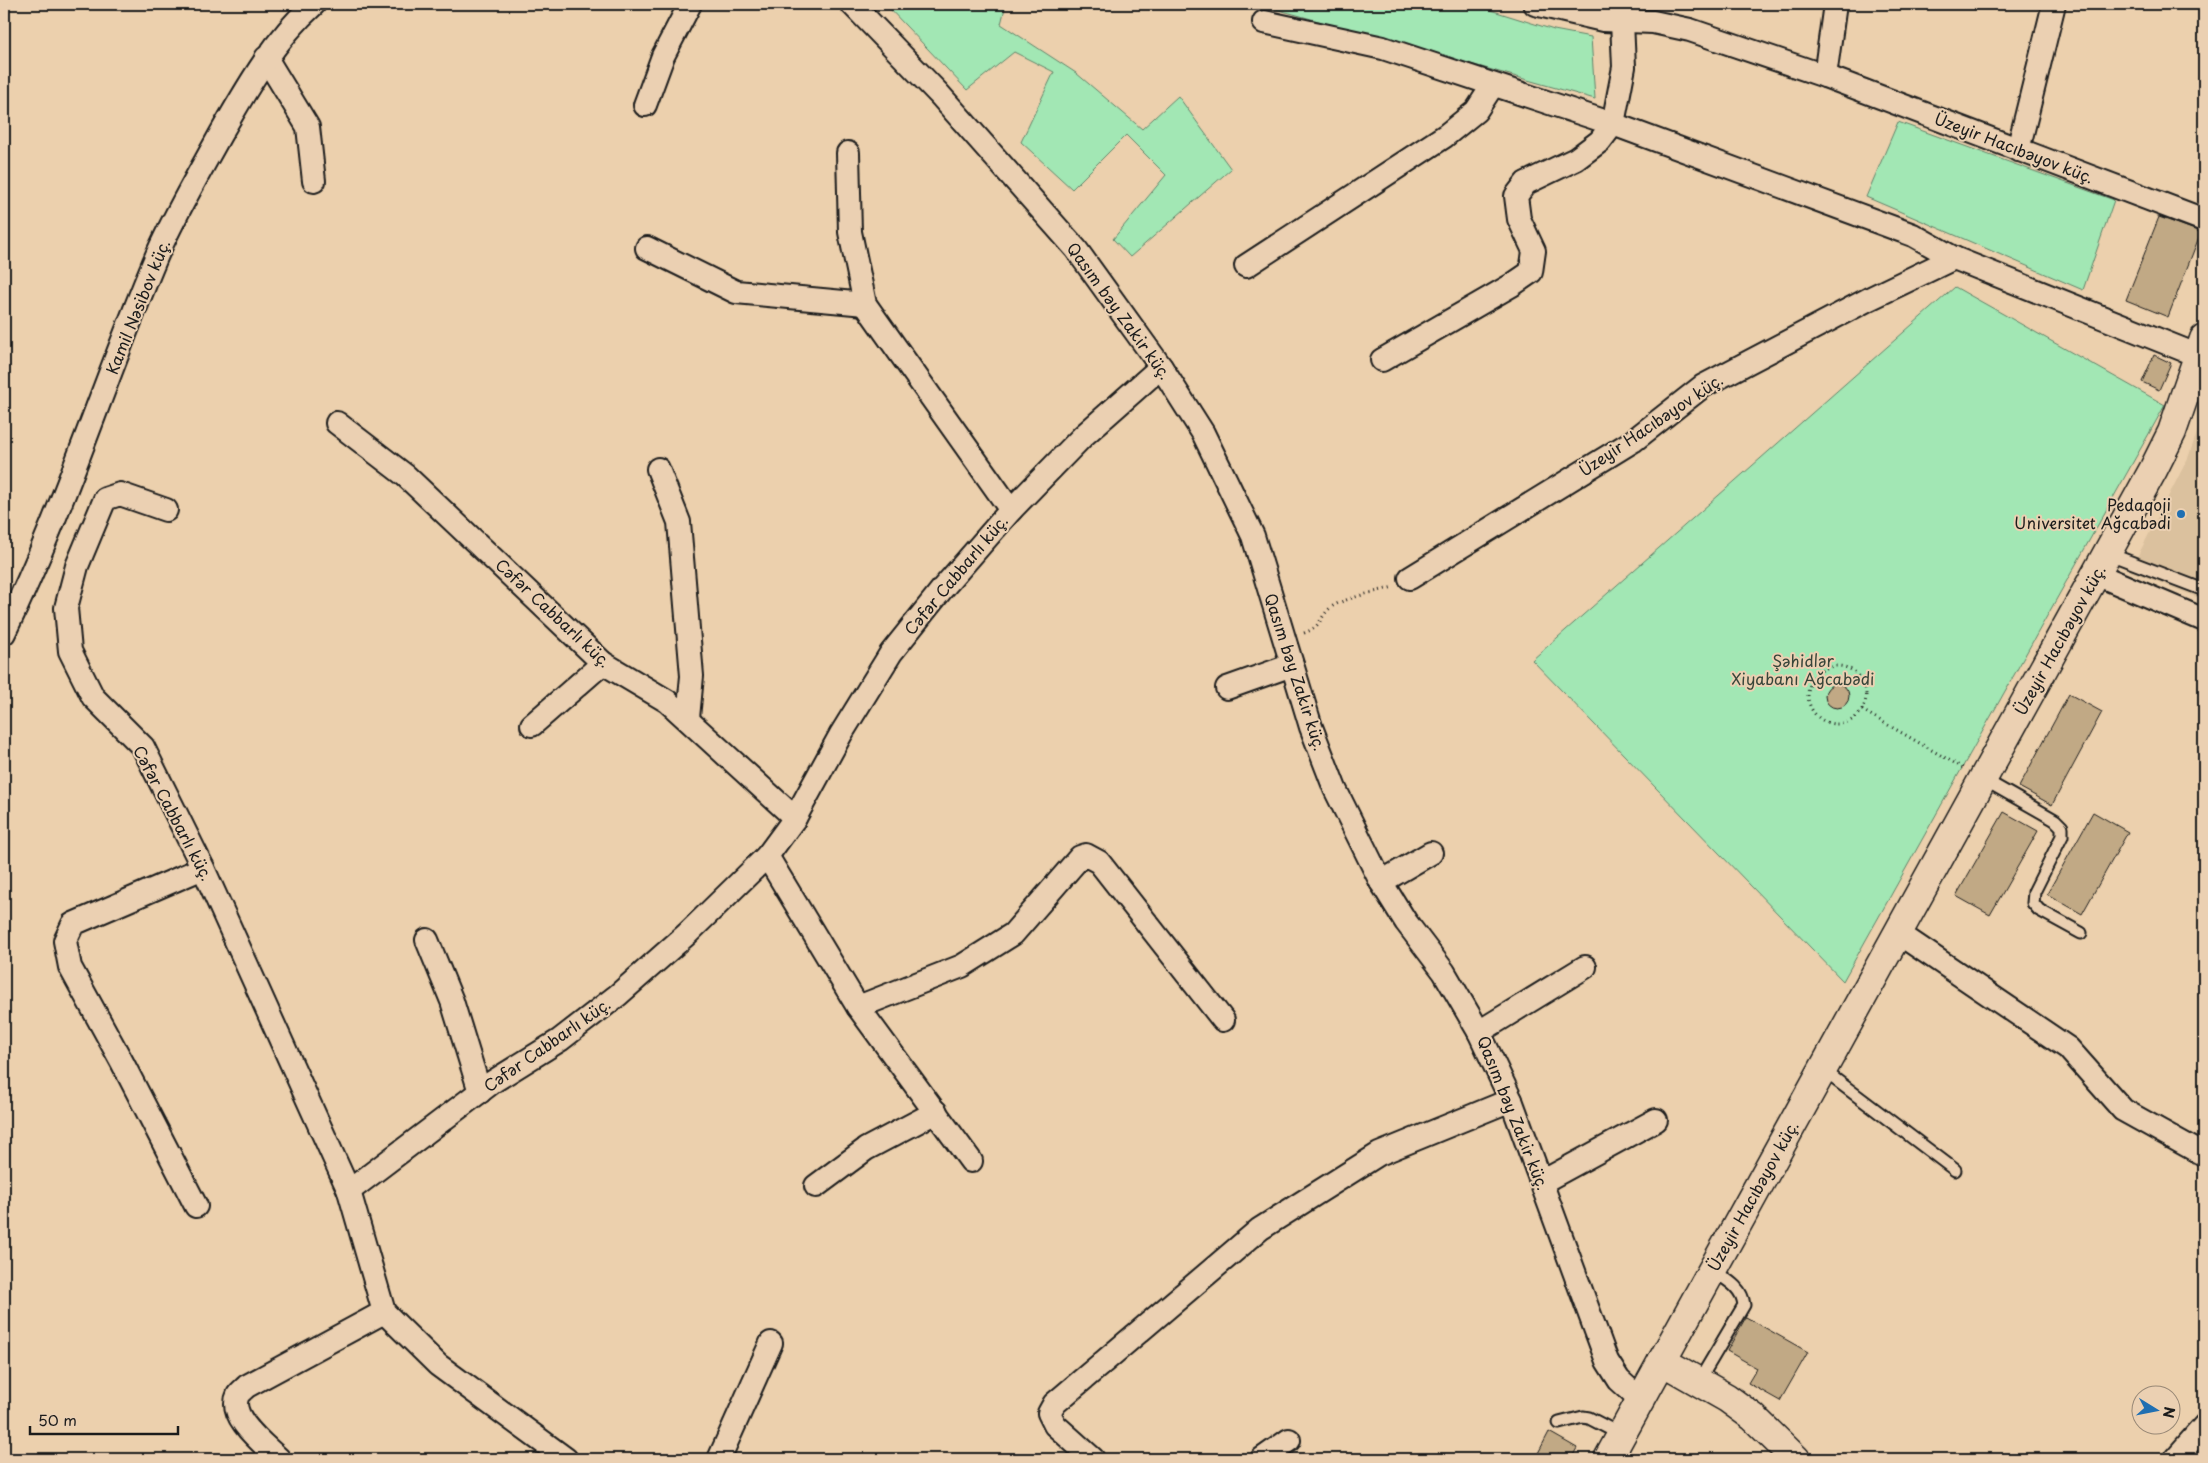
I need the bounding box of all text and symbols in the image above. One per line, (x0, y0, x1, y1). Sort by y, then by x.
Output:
street label: Üzeyir Hacıbəyov küç. (1931, 106, 2098, 189)
street label: Kamil Nəsibov küç. (99, 236, 175, 378)
street label: Qasım bəy Zakir küç. (1062, 237, 1178, 384)
street label: Üzeyir Hacıbəyov küç. (1574, 367, 1727, 481)
place label: Pedaqoji Universitet Ağcabədi (2014, 492, 2171, 534)
marker: Pedaqoji Universitet Ağcabədi (2175, 508, 2187, 520)
street label: Cəfər Cabbarlı küç. (898, 509, 1013, 640)
street label: Cəfər Cabbarlı küç. (491, 552, 617, 672)
street label: Üzeyir Hacıbəyov küç. (2008, 560, 2111, 719)
street label: Qasım bəy Zakir küç. (1259, 590, 1333, 754)
park label: Şəhidlər Xiyabanı Ağcabədi (1732, 648, 1874, 690)
street label: Cəfər Cabbarlı küç. (128, 741, 220, 885)
street label: Cəfər Cabbarlı küç. (478, 991, 615, 1097)
street label: Qasım bəy Zakir küç. (1472, 1032, 1556, 1193)
street label: Üzeyir Hacıbəyov küç. (1701, 1116, 1804, 1275)
north arrow (2130, 1386, 2180, 1436)
scale bar (30, 1403, 178, 1435)
text: N (2158, 1405, 2181, 1420)
text: 50 m (38, 1408, 77, 1431)

